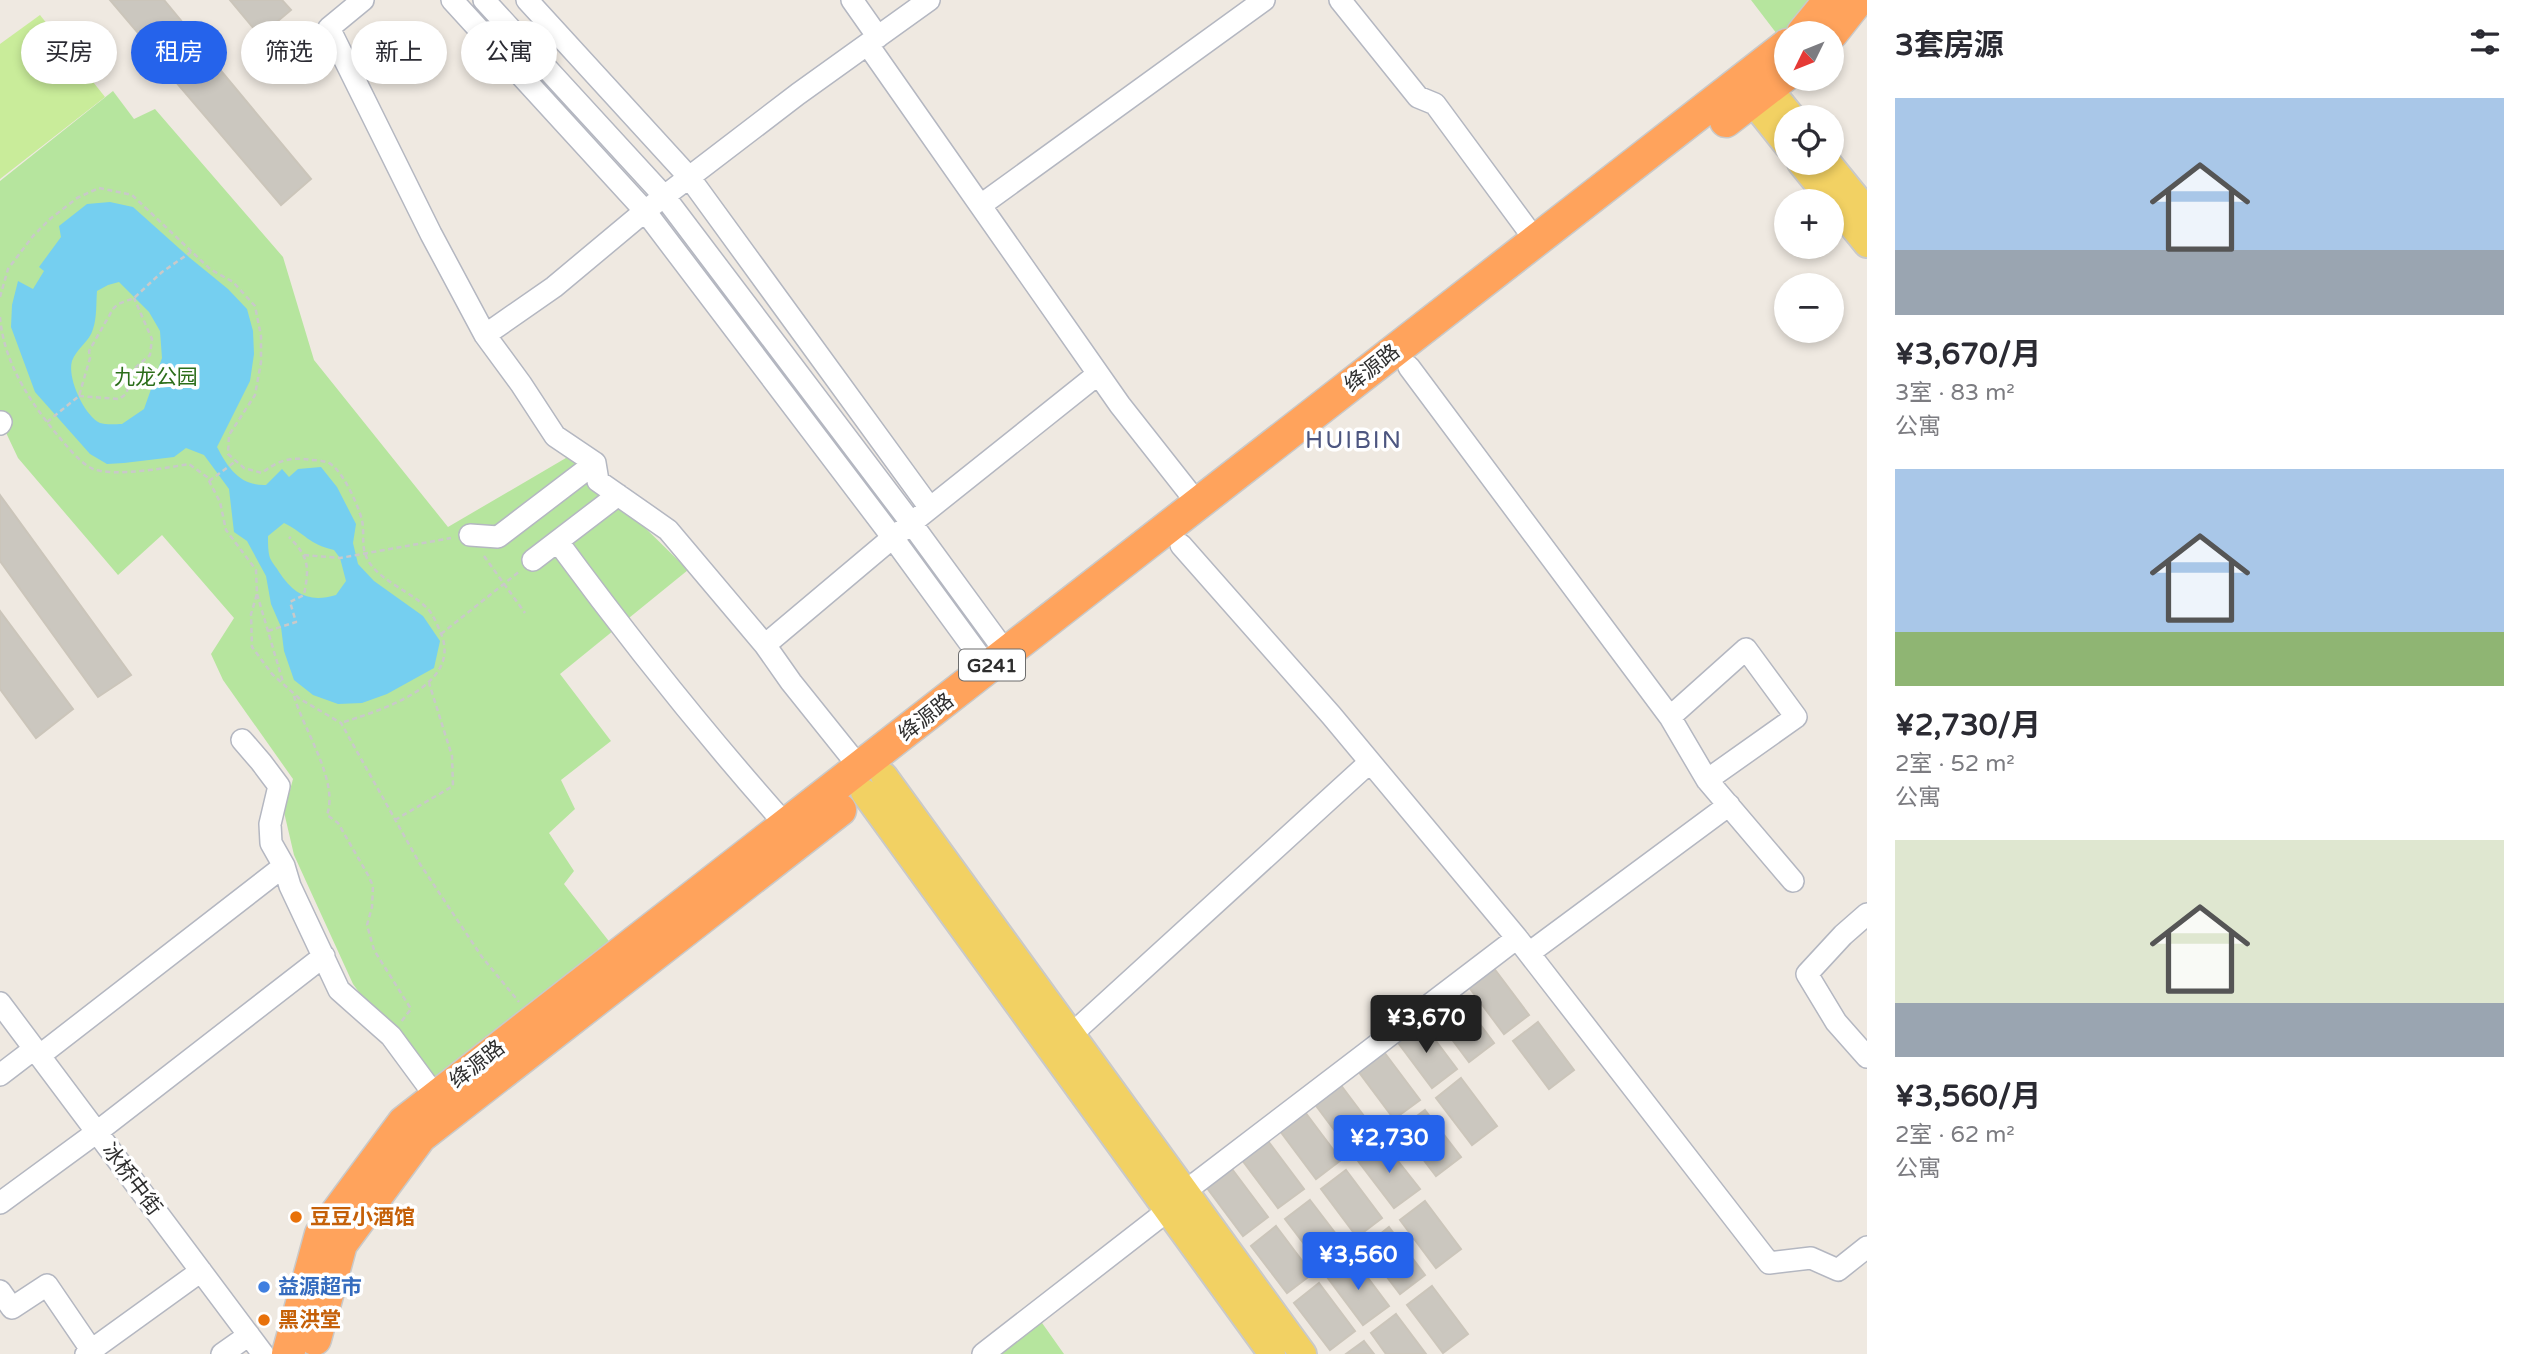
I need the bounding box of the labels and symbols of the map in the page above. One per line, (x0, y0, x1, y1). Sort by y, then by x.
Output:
north arrow (1774, 21, 1844, 91)
street label: 绛源路 (1340, 339, 1405, 398)
park label: 九龙公园 (114, 365, 198, 390)
district label: HUIBIN (1305, 426, 1403, 455)
road number: G241 (959, 650, 1025, 680)
street label: 绛源路 (894, 688, 959, 747)
pin: ¥3,670 (1369, 996, 1483, 1055)
street label: 绛源路 (445, 1035, 510, 1094)
pin: ¥2,730 (1332, 1116, 1446, 1175)
street label: 冰桥中街 (96, 1138, 167, 1220)
place label: 豆豆小酒馆 (310, 1205, 415, 1230)
marker: 豆豆小酒馆 (288, 1209, 304, 1225)
pin: ¥3,560 (1301, 1232, 1415, 1292)
place label: 益源超市 (278, 1275, 362, 1300)
marker: 益源超市 (256, 1279, 272, 1295)
place label: 黑洪堂 (278, 1308, 341, 1333)
marker: 黑洪堂 (256, 1312, 272, 1328)

